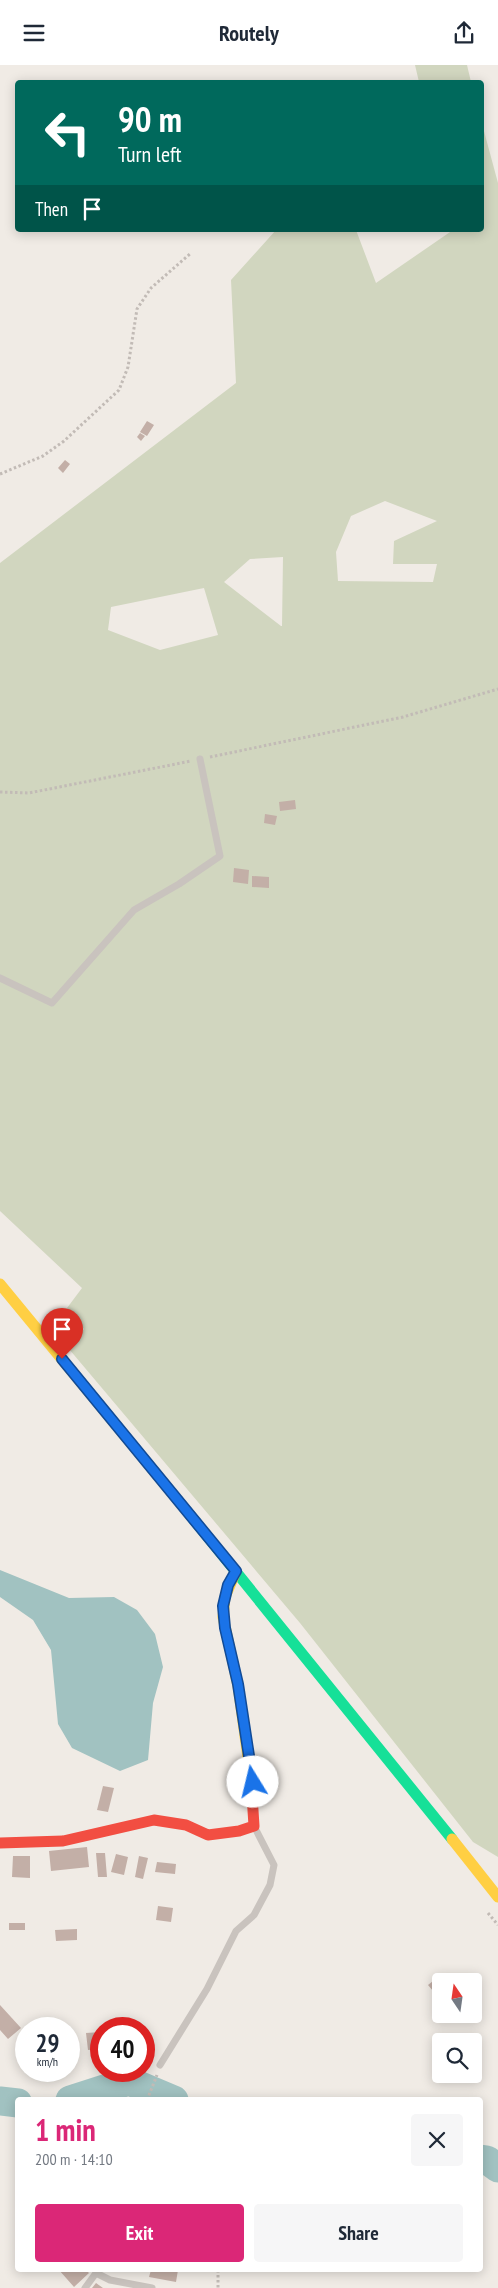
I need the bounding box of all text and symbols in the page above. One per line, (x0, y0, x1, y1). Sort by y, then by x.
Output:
icon: menu (20, 19, 48, 47)
text: Routely (219, 19, 279, 47)
icon: share (450, 19, 478, 47)
text: 90 m (118, 96, 182, 142)
icon: left (35, 100, 100, 165)
text: Turn left (118, 140, 182, 168)
icon: arrive (78, 195, 106, 223)
text: Then (35, 197, 68, 221)
pin (41, 1308, 83, 1359)
icon: arrive (48, 1315, 76, 1343)
position arrow (226, 1755, 278, 1807)
north arrow (432, 1973, 482, 2023)
map controls (432, 1973, 482, 2083)
speed limit sign: 40 (90, 2017, 155, 2082)
text: 29 (36, 2027, 59, 2059)
button: search (432, 2033, 482, 2083)
text: km/h (37, 2054, 58, 2069)
text: 1 min (35, 2110, 96, 2149)
button: close (411, 2114, 463, 2166)
text: 200 m · 14:10 (35, 2149, 113, 2169)
button: Exit (35, 2204, 244, 2262)
button: Share (254, 2204, 463, 2262)

